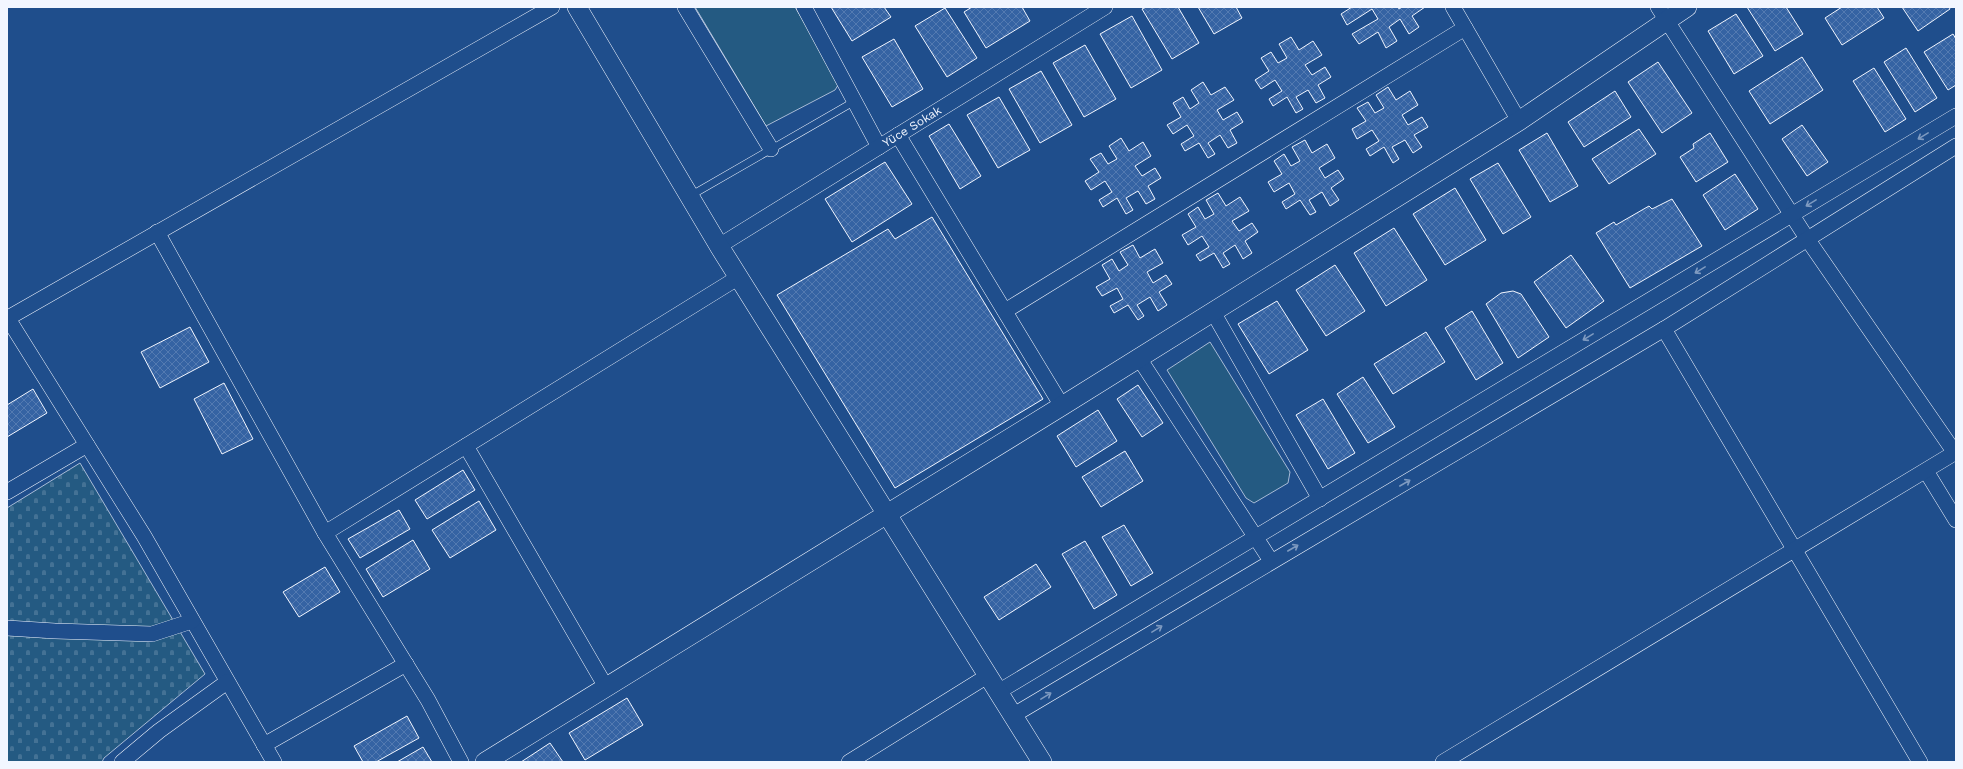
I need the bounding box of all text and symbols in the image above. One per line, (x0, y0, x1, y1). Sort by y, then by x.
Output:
street label: Yüce Sokak (880, 103, 944, 150)
one-way arrow (1918, 132, 1929, 140)
one-way arrow (1806, 199, 1817, 207)
one-way arrow (1695, 266, 1706, 274)
one-way arrow (1582, 334, 1594, 342)
one-way arrow (1399, 478, 1411, 486)
one-way arrow (1287, 543, 1299, 551)
one-way arrow (1151, 624, 1163, 632)
one-way arrow (1040, 691, 1052, 699)

